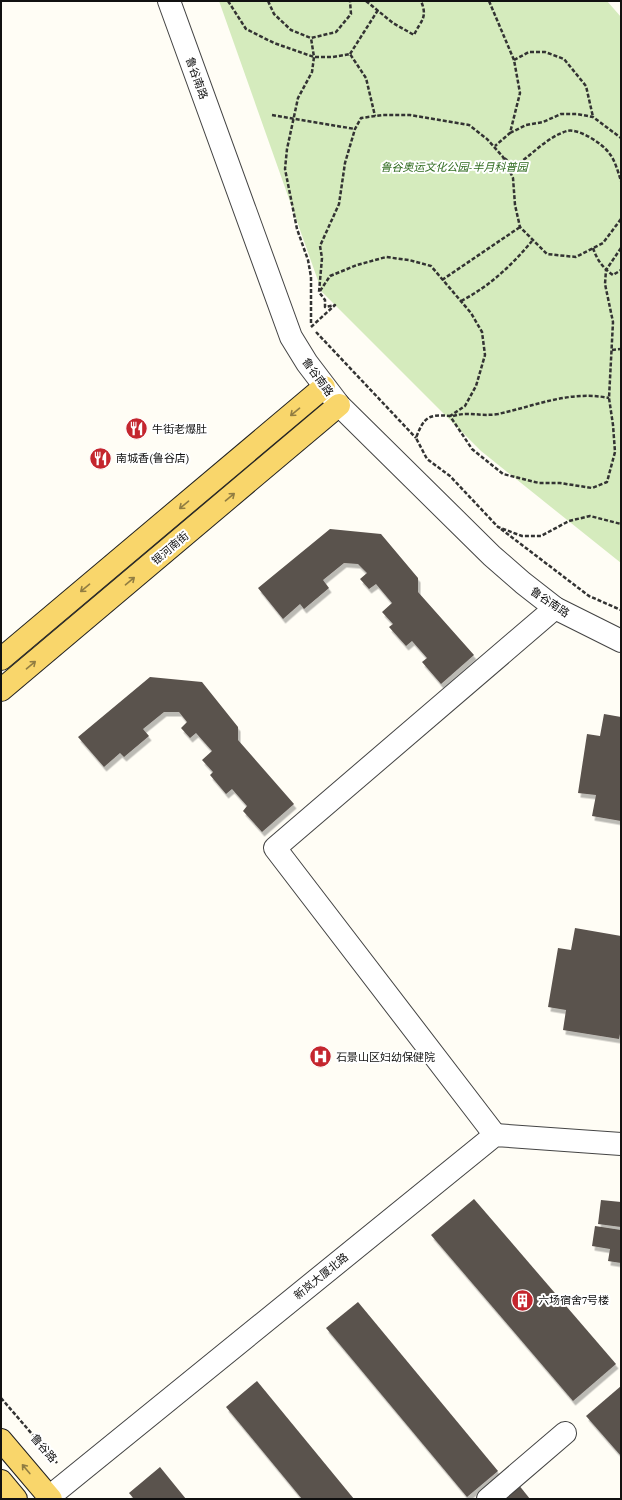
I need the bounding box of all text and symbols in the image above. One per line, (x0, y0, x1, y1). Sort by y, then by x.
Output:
street label: 鲁谷南路 (184, 55, 210, 101)
park label: 鲁谷奥运文化公园-半月科普园 (380, 161, 529, 173)
street label: 鲁谷南路 (300, 356, 336, 398)
one-way arrow (289, 407, 300, 416)
restaurant icon: 牛街老爆肚 (124, 416, 150, 442)
place label: 牛街老爆肚 (152, 423, 207, 435)
restaurant icon: 南城香(鲁谷店) (88, 445, 114, 471)
place label: 南城香(鲁谷店) (116, 452, 190, 465)
one-way arrow (224, 493, 235, 502)
one-way arrow (179, 500, 190, 509)
street label: 银河南街 (149, 529, 191, 567)
one-way arrow (125, 577, 136, 586)
one-way arrow (80, 584, 90, 593)
street label: 鲁谷南路 (528, 585, 572, 619)
one-way arrow (25, 661, 36, 670)
hospital icon: 石景山区妇幼保健院 (307, 1044, 333, 1070)
place label: 石景山区妇幼保健院 (336, 1051, 435, 1063)
street label: 新岚大厦北路 (292, 1251, 350, 1301)
building icon: 六场宿舍7号楼 (510, 1287, 536, 1313)
place label: 六场宿舍7号楼 (538, 1294, 609, 1306)
street label: 鲁谷路 (29, 1432, 59, 1464)
one-way arrow (22, 1464, 31, 1475)

